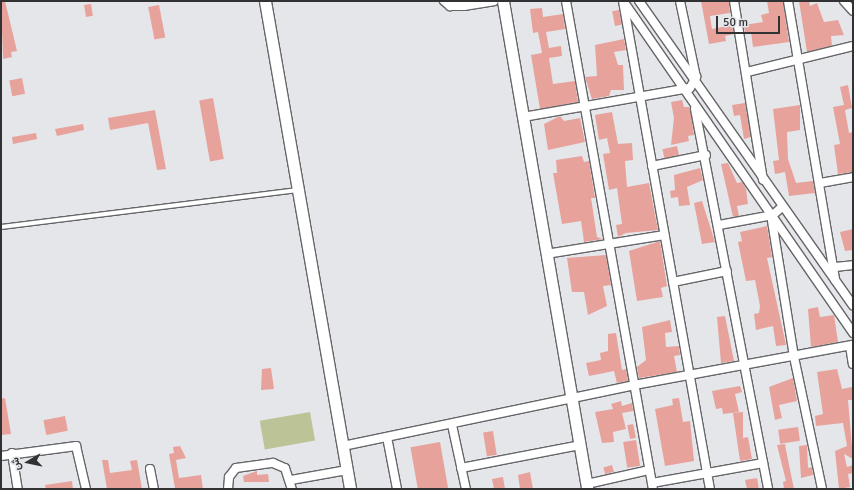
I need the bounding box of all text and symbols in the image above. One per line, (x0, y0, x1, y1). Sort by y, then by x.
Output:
scale bar (718, 8, 782, 34)
text: 50 m (723, 15, 748, 30)
north arrow (8, 442, 48, 482)
text: ش (8, 456, 23, 472)

